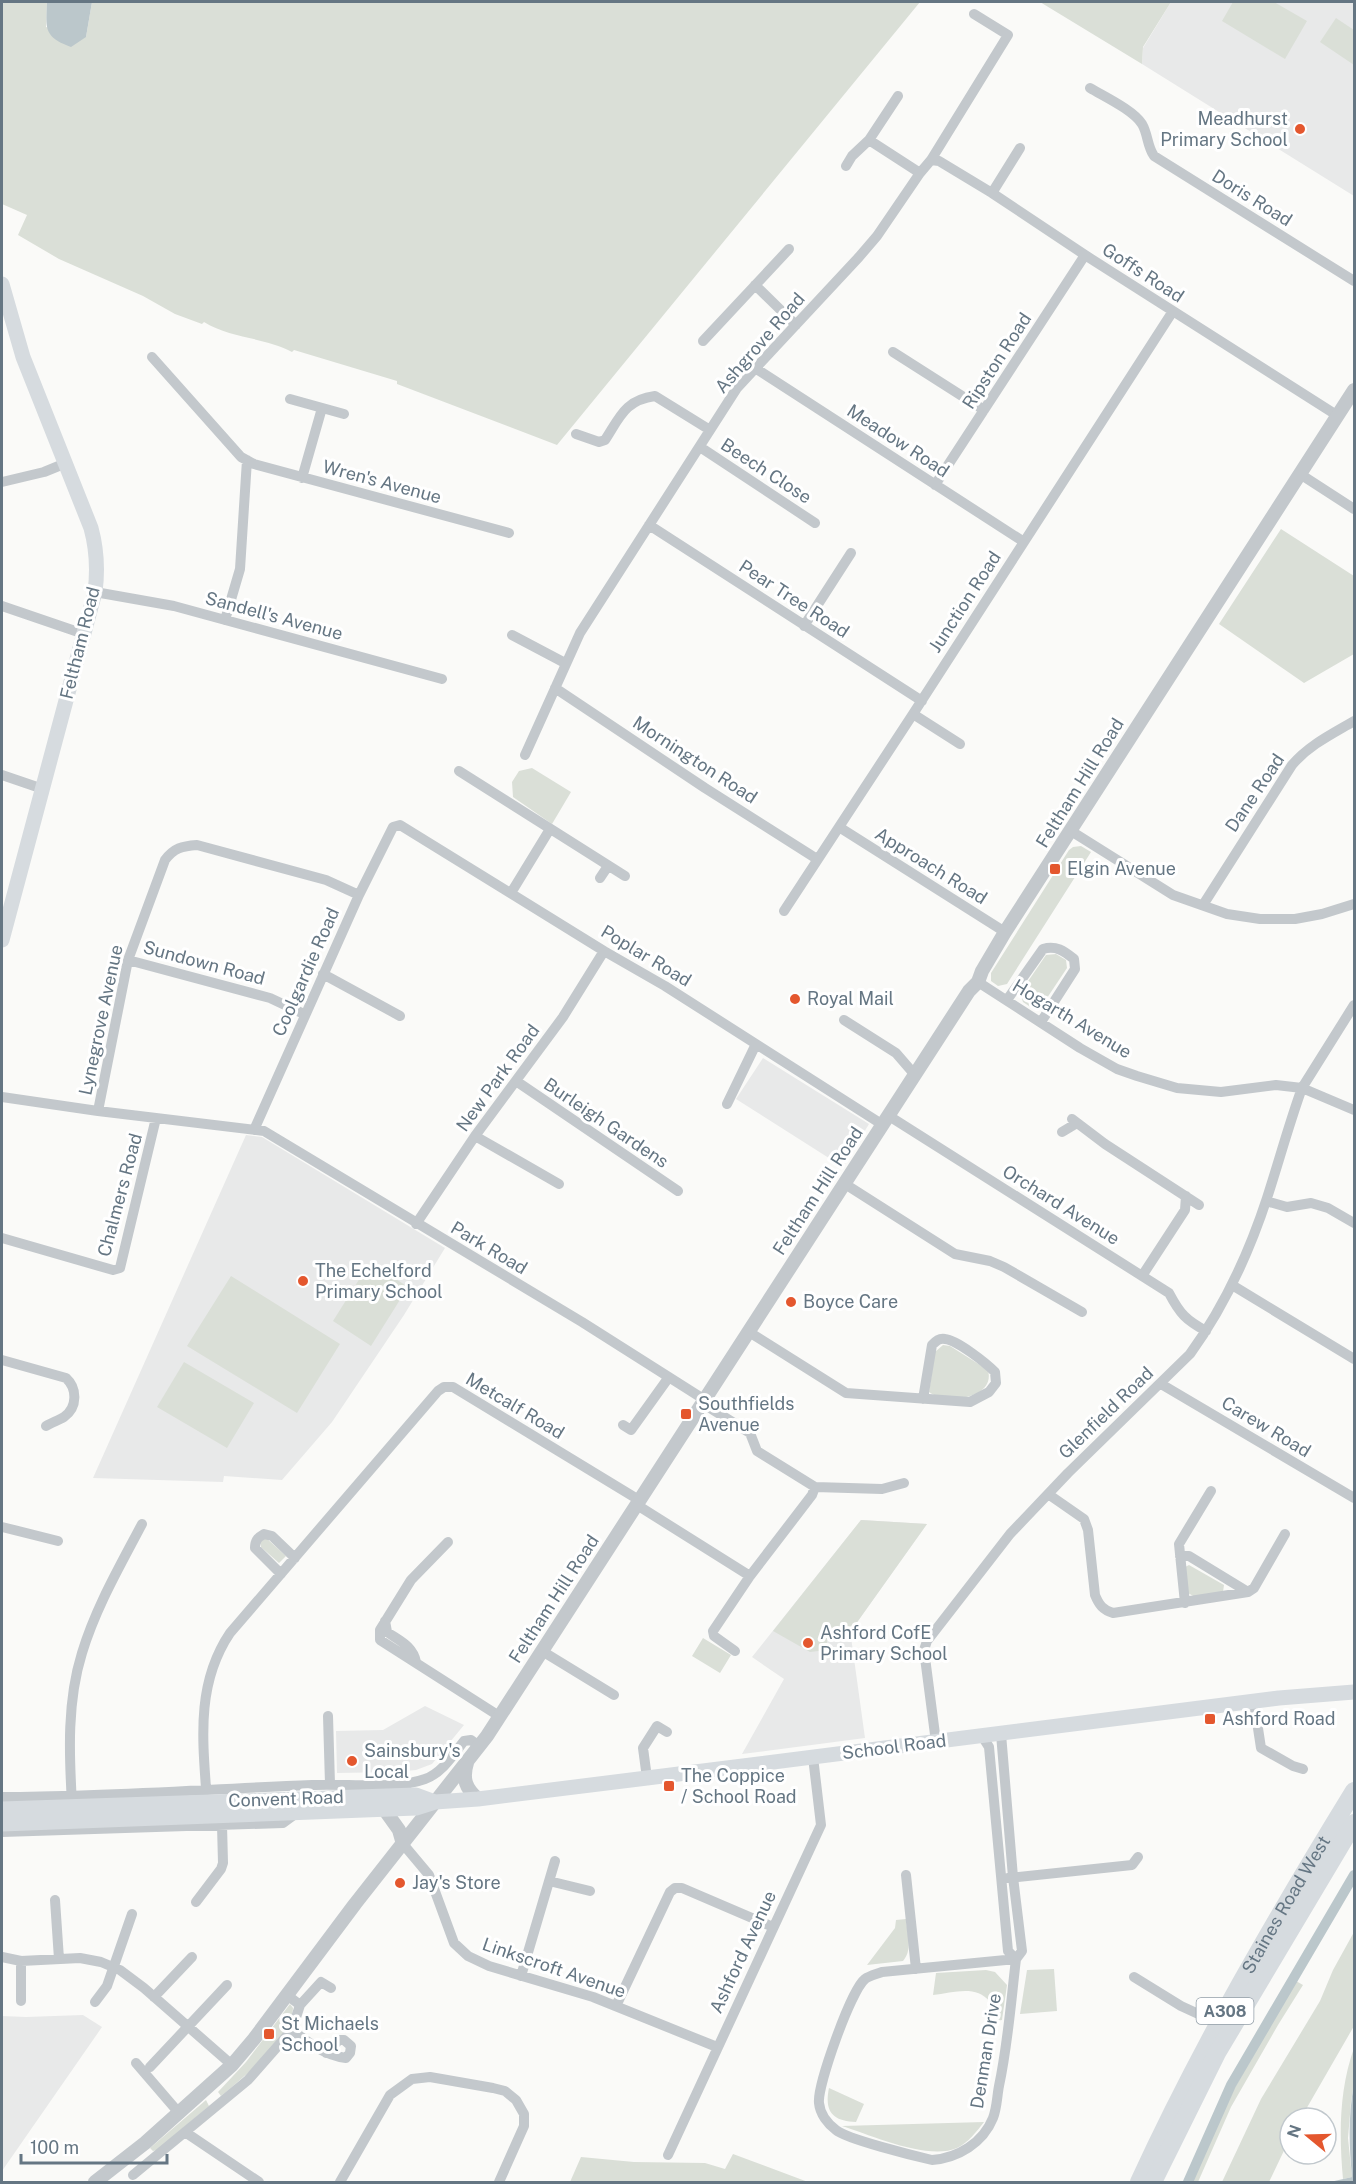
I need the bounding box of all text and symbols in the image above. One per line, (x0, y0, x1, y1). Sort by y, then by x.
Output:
place label: Meadhurst Primary School (1160, 108, 1288, 150)
marker: Meadhurst Primary School (1293, 122, 1307, 136)
street label: Doris Road (1208, 165, 1296, 230)
street label: Goffs Road (1099, 239, 1188, 307)
street label: Ashgrove Road (710, 288, 809, 397)
street label: Ripston Road (958, 309, 1035, 413)
street label: Meadow Road (843, 400, 953, 481)
street label: Beech Close (717, 434, 816, 508)
street label: Wren's Avenue (321, 456, 444, 507)
street label: Junction Road (924, 547, 1005, 656)
street label: Pear Tree Road (735, 555, 853, 642)
street label: Feltham Road (55, 584, 104, 701)
street label: Sandell's Avenue (203, 587, 345, 644)
street label: Mornington Road (629, 712, 761, 808)
street label: Feltham Hill Road (1031, 714, 1128, 851)
street label: Dane Road (1221, 750, 1288, 836)
street label: Approach Road (871, 823, 991, 908)
place label: Elgin Avenue (1067, 858, 1176, 879)
marker: Elgin Avenue (1048, 862, 1062, 876)
street label: Coolgardie Road (268, 904, 343, 1039)
street label: Poplar Road (597, 920, 695, 991)
street label: Sundown Road (141, 936, 267, 989)
street label: Lynegrove Avenue (74, 943, 127, 1097)
street label: Hogarth Avenue (1009, 975, 1136, 1062)
place label: Royal Mail (807, 988, 894, 1009)
marker: Royal Mail (788, 992, 802, 1006)
street label: New Park Road (452, 1020, 543, 1135)
street label: Burleigh Gardens (540, 1073, 673, 1172)
street label: Feltham Hill Road (768, 1123, 867, 1259)
street label: Chalmers Road (93, 1131, 146, 1259)
street label: Orchard Avenue (999, 1160, 1124, 1249)
street label: Park Road (447, 1217, 531, 1279)
place label: The Echelford Primary School (315, 1260, 443, 1302)
marker: The Echelford Primary School (296, 1274, 310, 1288)
place label: Boyce Care (803, 1291, 898, 1312)
marker: Boyce Care (784, 1295, 798, 1309)
street label: Glenfield Road (1054, 1362, 1157, 1463)
street label: Metcalf Road (462, 1368, 568, 1443)
street label: Carew Road (1218, 1392, 1315, 1461)
place label: Southfields Avenue (698, 1393, 794, 1435)
marker: Southfields Avenue (679, 1407, 693, 1421)
street label: Feltham Hill Road (504, 1531, 603, 1667)
place label: Ashford CofE Primary School (820, 1622, 948, 1664)
marker: Ashford CofE Primary School (801, 1636, 815, 1650)
place label: Ashford Road (1222, 1708, 1336, 1729)
marker: Ashford Road (1203, 1712, 1217, 1726)
street label: School Road (841, 1730, 947, 1763)
place label: Sainsbury's Local (364, 1740, 461, 1782)
marker: Sainsbury's Local (345, 1754, 359, 1768)
place label: The Coppice / School Road (681, 1765, 797, 1807)
marker: The Coppice / School Road (662, 1779, 676, 1793)
street label: Convent Road (228, 1786, 344, 1811)
street label: Staines Road West (1237, 1832, 1334, 1977)
place label: Jay's Store (412, 1872, 501, 1893)
marker: Jay's Store (393, 1876, 407, 1890)
street label: Ashford Avenue (705, 1887, 780, 2016)
street label: Linkscroft Avenue (480, 1933, 629, 2002)
street label: Denman Drive (966, 1992, 1005, 2110)
road number: A308 (1196, 1998, 1254, 2024)
place label: St Michaels School (281, 2013, 379, 2055)
marker: St Michaels School (262, 2027, 276, 2041)
north arrow (1278, 2106, 1338, 2166)
text: N (1283, 2122, 1305, 2140)
scale bar (21, 2127, 166, 2165)
text: 100 m (30, 2137, 79, 2158)

